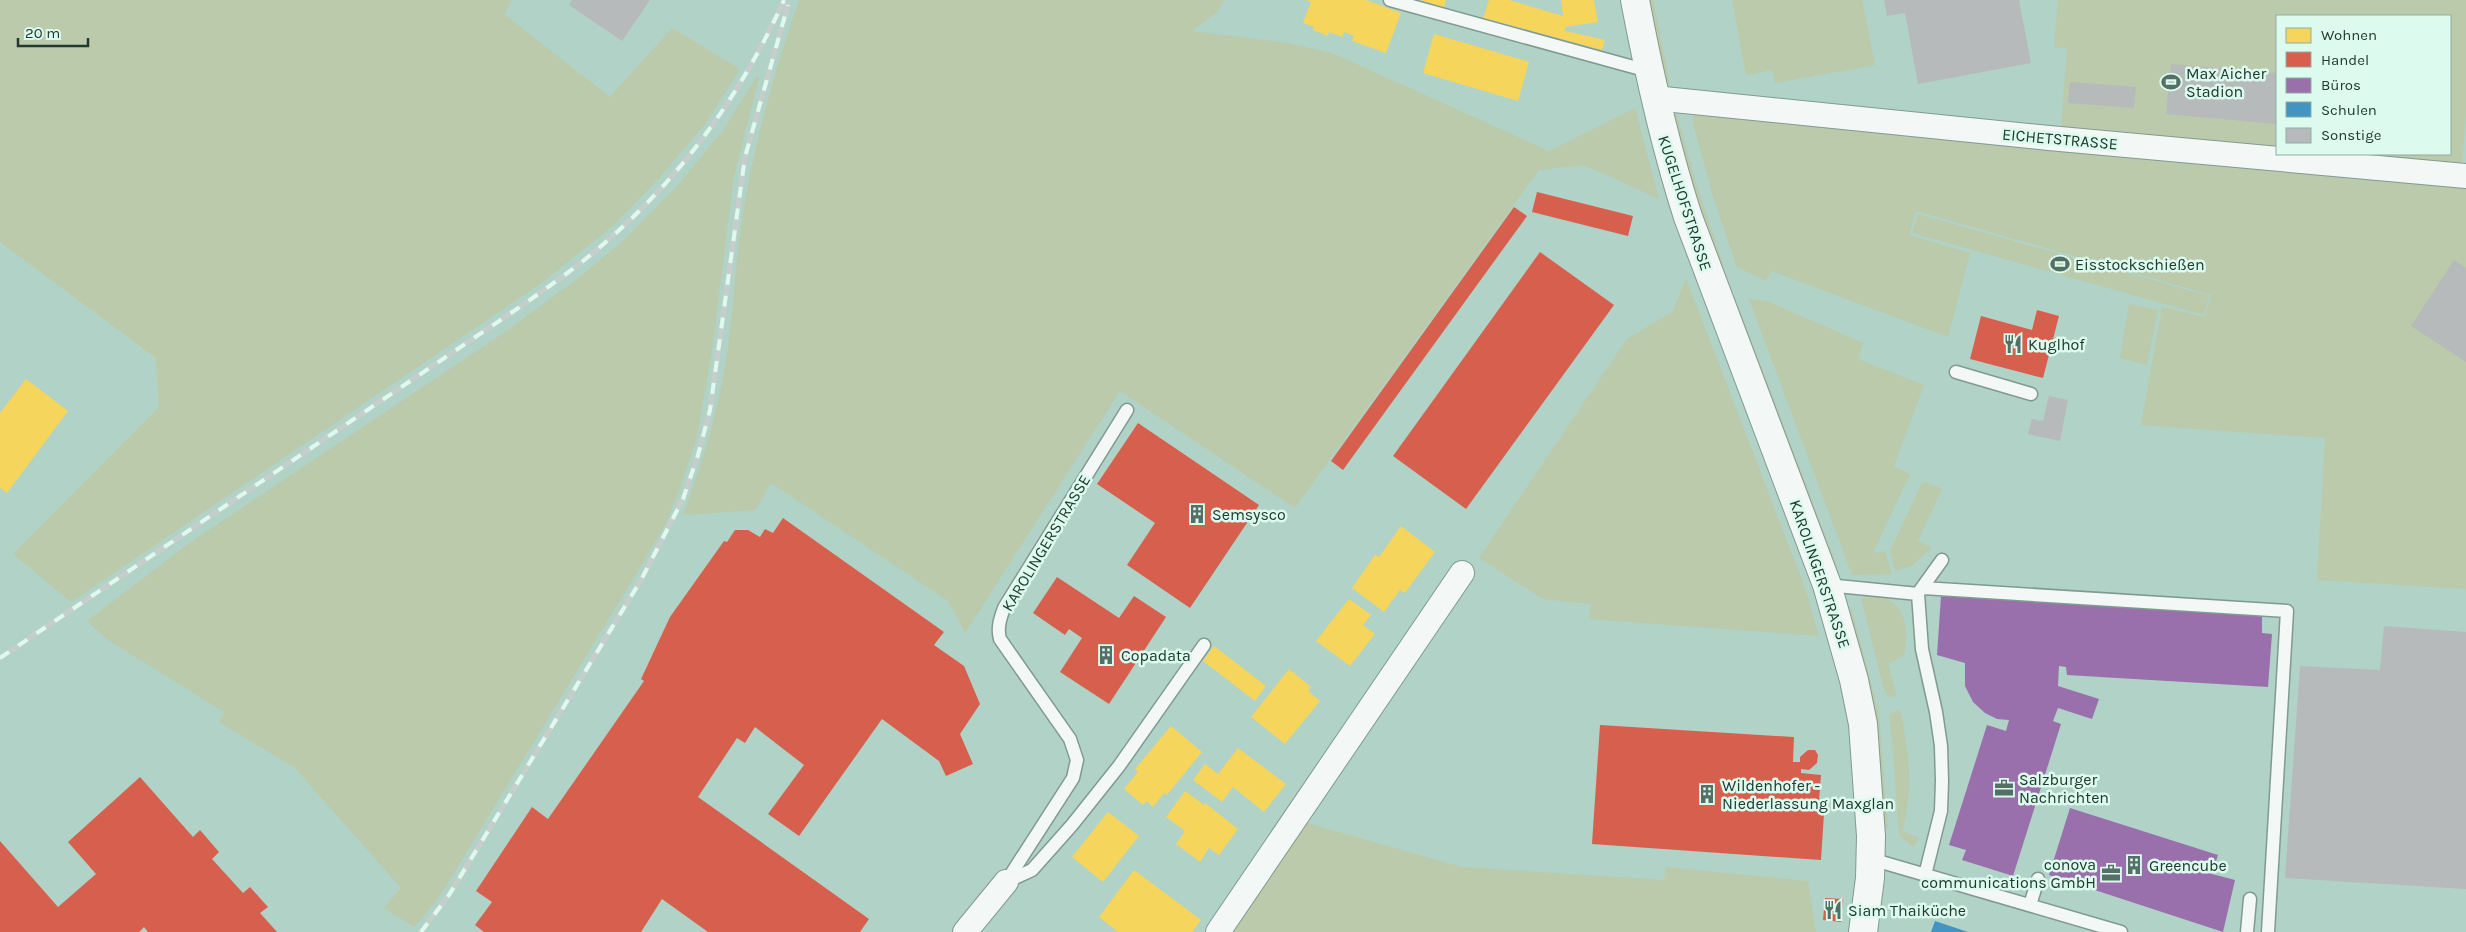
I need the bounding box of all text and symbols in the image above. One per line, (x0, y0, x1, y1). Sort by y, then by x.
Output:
scale bar (18, 15, 88, 47)
legend (2276, 15, 2451, 155)
text: 20 m (25, 24, 60, 42)
text: Wohnen (2321, 26, 2377, 44)
text: Handel (2321, 51, 2369, 69)
place label: Max Aicher Stadion (2186, 64, 2266, 101)
sports icon: Max Aicher Stadion (2160, 71, 2182, 93)
text: Büros (2321, 76, 2361, 94)
text: Schulen (2321, 101, 2377, 119)
street label: EICHETSTRASSE (2001, 124, 2119, 154)
text: Sonstige (2321, 126, 2381, 144)
street label: KUGELHOFSTRASSE (1654, 133, 1716, 273)
sports icon: Eisstockschießen (2049, 253, 2071, 275)
place label: Eisstockschießen (2075, 255, 2205, 274)
restaurant icon: Kuglhof (2002, 333, 2024, 355)
place label: Kuglhof (2028, 335, 2085, 354)
street label: KAROLINGERSTRASSE (998, 471, 1094, 615)
street label: KAROLINGERSTRASSE (1786, 497, 1854, 651)
building icon: Semsysco (1186, 503, 1208, 525)
place label: Semsysco (1212, 505, 1286, 524)
building icon: Copadata (1095, 644, 1117, 666)
place label: Copadata (1121, 646, 1191, 665)
place label: Salzburger Nachrichten (2019, 770, 2109, 807)
place label: Wildenhofer - Niederlassung Maxglan (1722, 776, 1894, 813)
office icon: Salzburger Nachrichten (1993, 777, 2015, 799)
building icon: Wildenhofer - Niederlassung Maxglan (1696, 783, 1718, 805)
building icon: Greencube (2123, 854, 2145, 876)
place label: conova communications GmbH (1921, 855, 2096, 892)
place label: Greencube (2149, 856, 2227, 875)
office icon: conova communications GmbH (2100, 862, 2122, 884)
restaurant icon: Siam Thaiküche (1822, 899, 1844, 921)
place label: Siam Thaiküche (1848, 901, 1966, 920)

